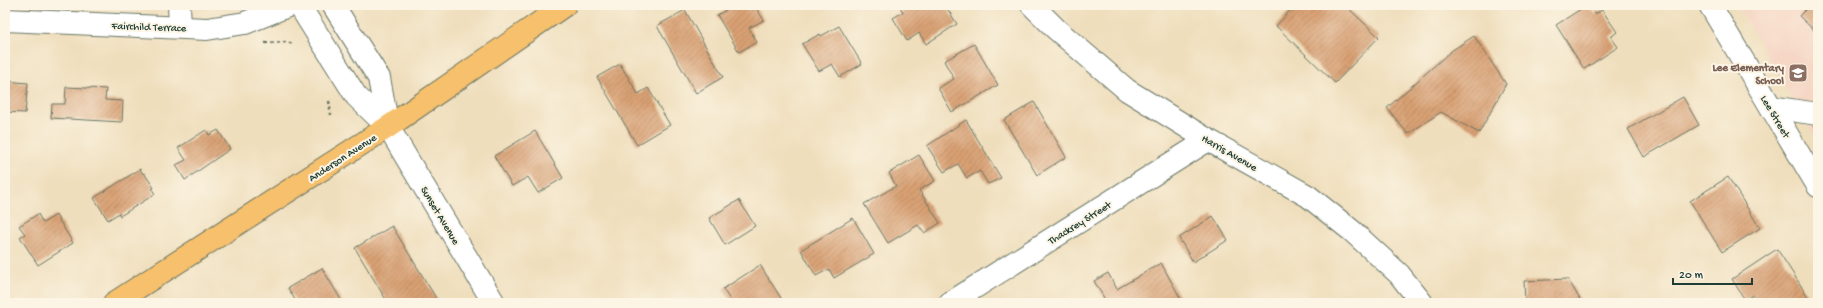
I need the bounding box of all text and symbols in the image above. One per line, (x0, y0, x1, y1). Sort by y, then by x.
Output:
street label: Fairchild Terrace (110, 21, 187, 35)
place label: Lee Elementary School (1712, 62, 1785, 88)
school or university icon: Lee Elementary School (1787, 62, 1809, 84)
street label: Lee Street (1757, 94, 1792, 142)
street label: Anderson Avenue (307, 132, 380, 185)
street label: Harris Avenue (1199, 133, 1259, 175)
street label: Sunset Avenue (417, 185, 461, 247)
street label: Thackrey Street (1046, 199, 1115, 248)
scale bar (1673, 260, 1752, 286)
text: 20 m (1679, 269, 1704, 283)

